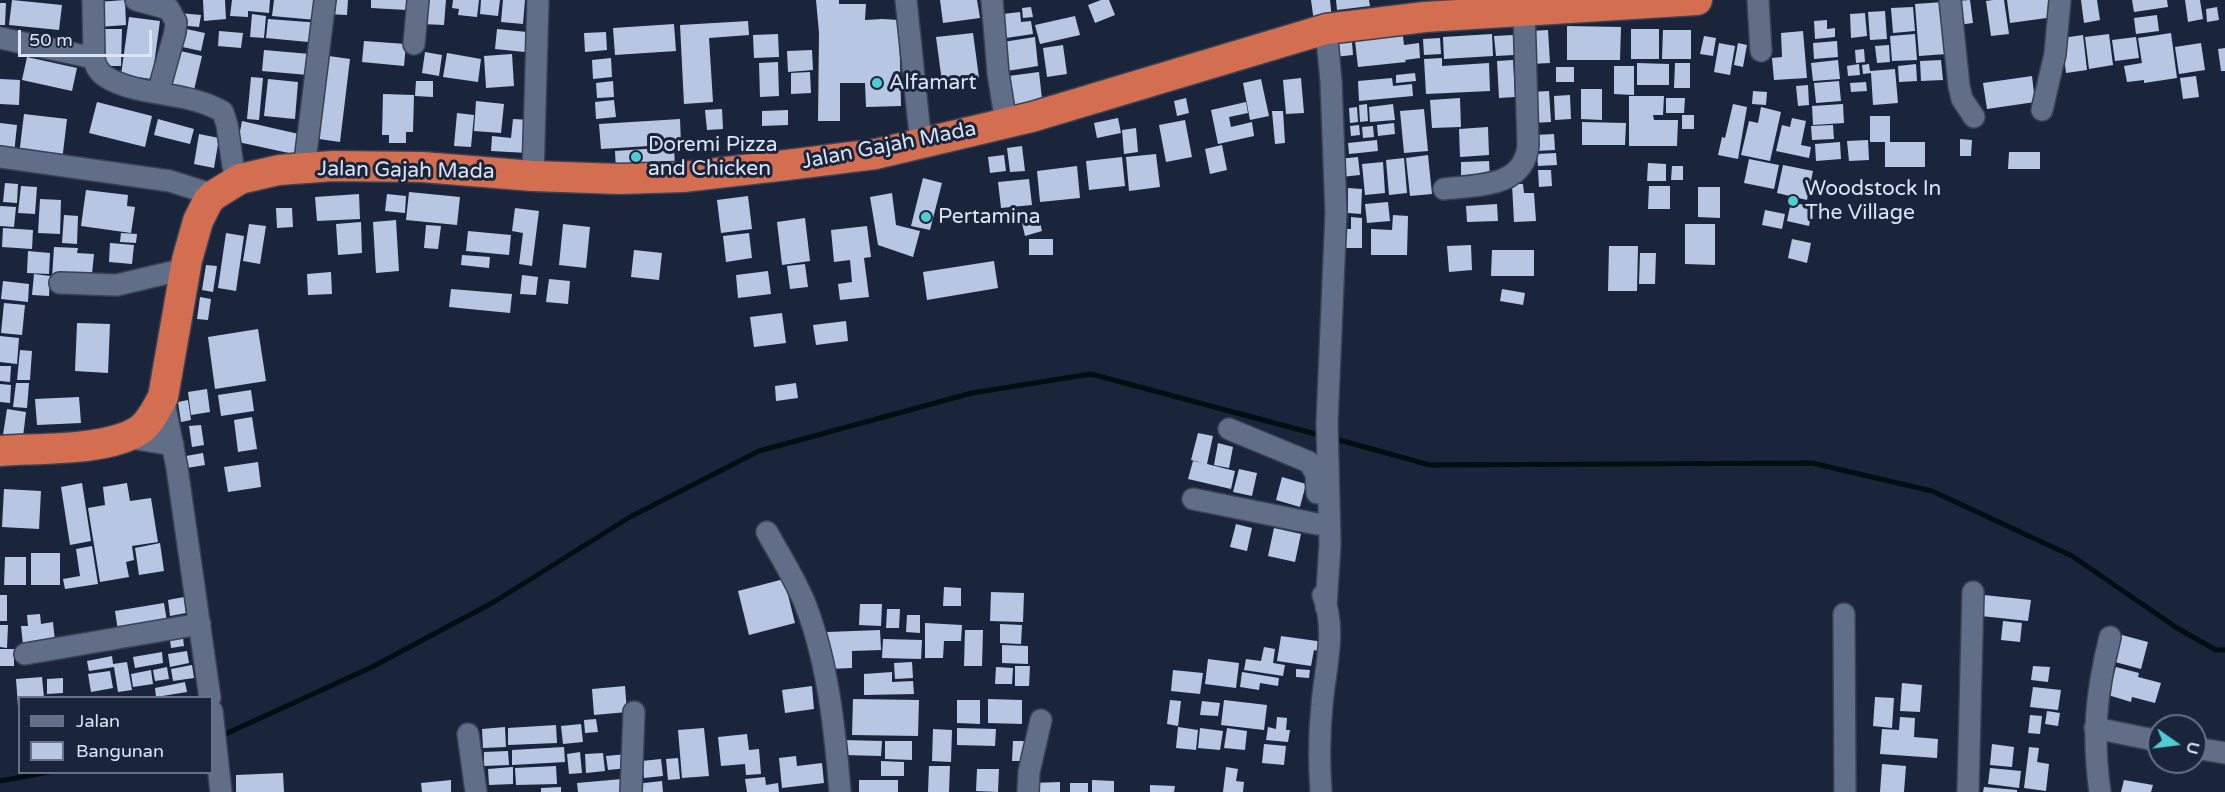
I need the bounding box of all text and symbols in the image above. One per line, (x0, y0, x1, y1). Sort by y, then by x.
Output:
scale bar (21, 18, 154, 56)
text: 50 m (29, 29, 73, 51)
place label: Alfamart (889, 70, 976, 96)
marker: Alfamart (870, 76, 884, 90)
street label: Jalan Gajah Mada (800, 117, 978, 175)
place label: Doremi Pizza and Chicken (648, 132, 778, 182)
marker: Doremi Pizza and Chicken (629, 150, 643, 164)
street label: Jalan Gajah Mada (317, 157, 495, 185)
place label: Woodstock In The Village (1805, 176, 1941, 226)
marker: Woodstock In The Village (1786, 194, 1800, 208)
place label: Pertamina (938, 204, 1041, 230)
marker: Pertamina (919, 210, 933, 224)
legend (18, 696, 213, 774)
text: Jalan (76, 710, 120, 732)
north arrow (2147, 714, 2207, 774)
text: Bangunan (76, 740, 164, 762)
text: U (2181, 740, 2204, 756)

